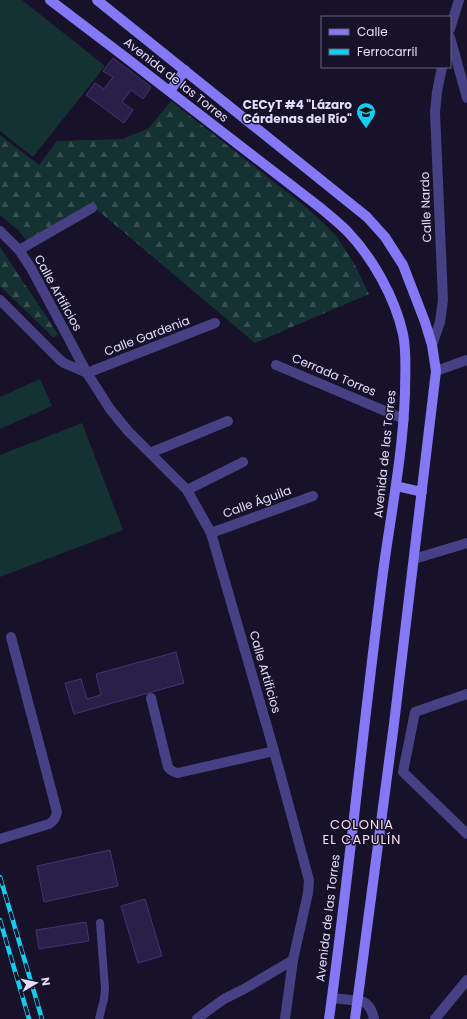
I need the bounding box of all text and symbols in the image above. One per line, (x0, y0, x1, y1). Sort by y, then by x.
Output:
legend (321, 16, 451, 68)
text: Calle (357, 23, 388, 40)
street label: Avenida de las Torres (120, 33, 232, 126)
text: Ferrocarril (357, 43, 417, 60)
place label: CECyT #4 "Lázaro Cárdenas del Río" (243, 96, 352, 127)
school or university icon: CECyT #4 "Lázaro Cárdenas del Río" (355, 101, 377, 129)
street label: Calle Nardo (416, 171, 435, 243)
street label: Calle Artificios (30, 252, 86, 334)
street label: Calle Gardenia (102, 311, 192, 360)
street label: Cerrada Torres (289, 349, 379, 400)
street label: Avenida de las Torres (369, 389, 400, 519)
street label: Calle Águila (220, 481, 293, 522)
street label: Calle Artificios (246, 629, 285, 715)
district label: COLONIA EL CAPULÍN (323, 815, 401, 849)
street label: Avenida de las Torres (311, 853, 344, 983)
north arrow (16, 963, 56, 1003)
text: N (37, 976, 54, 987)

